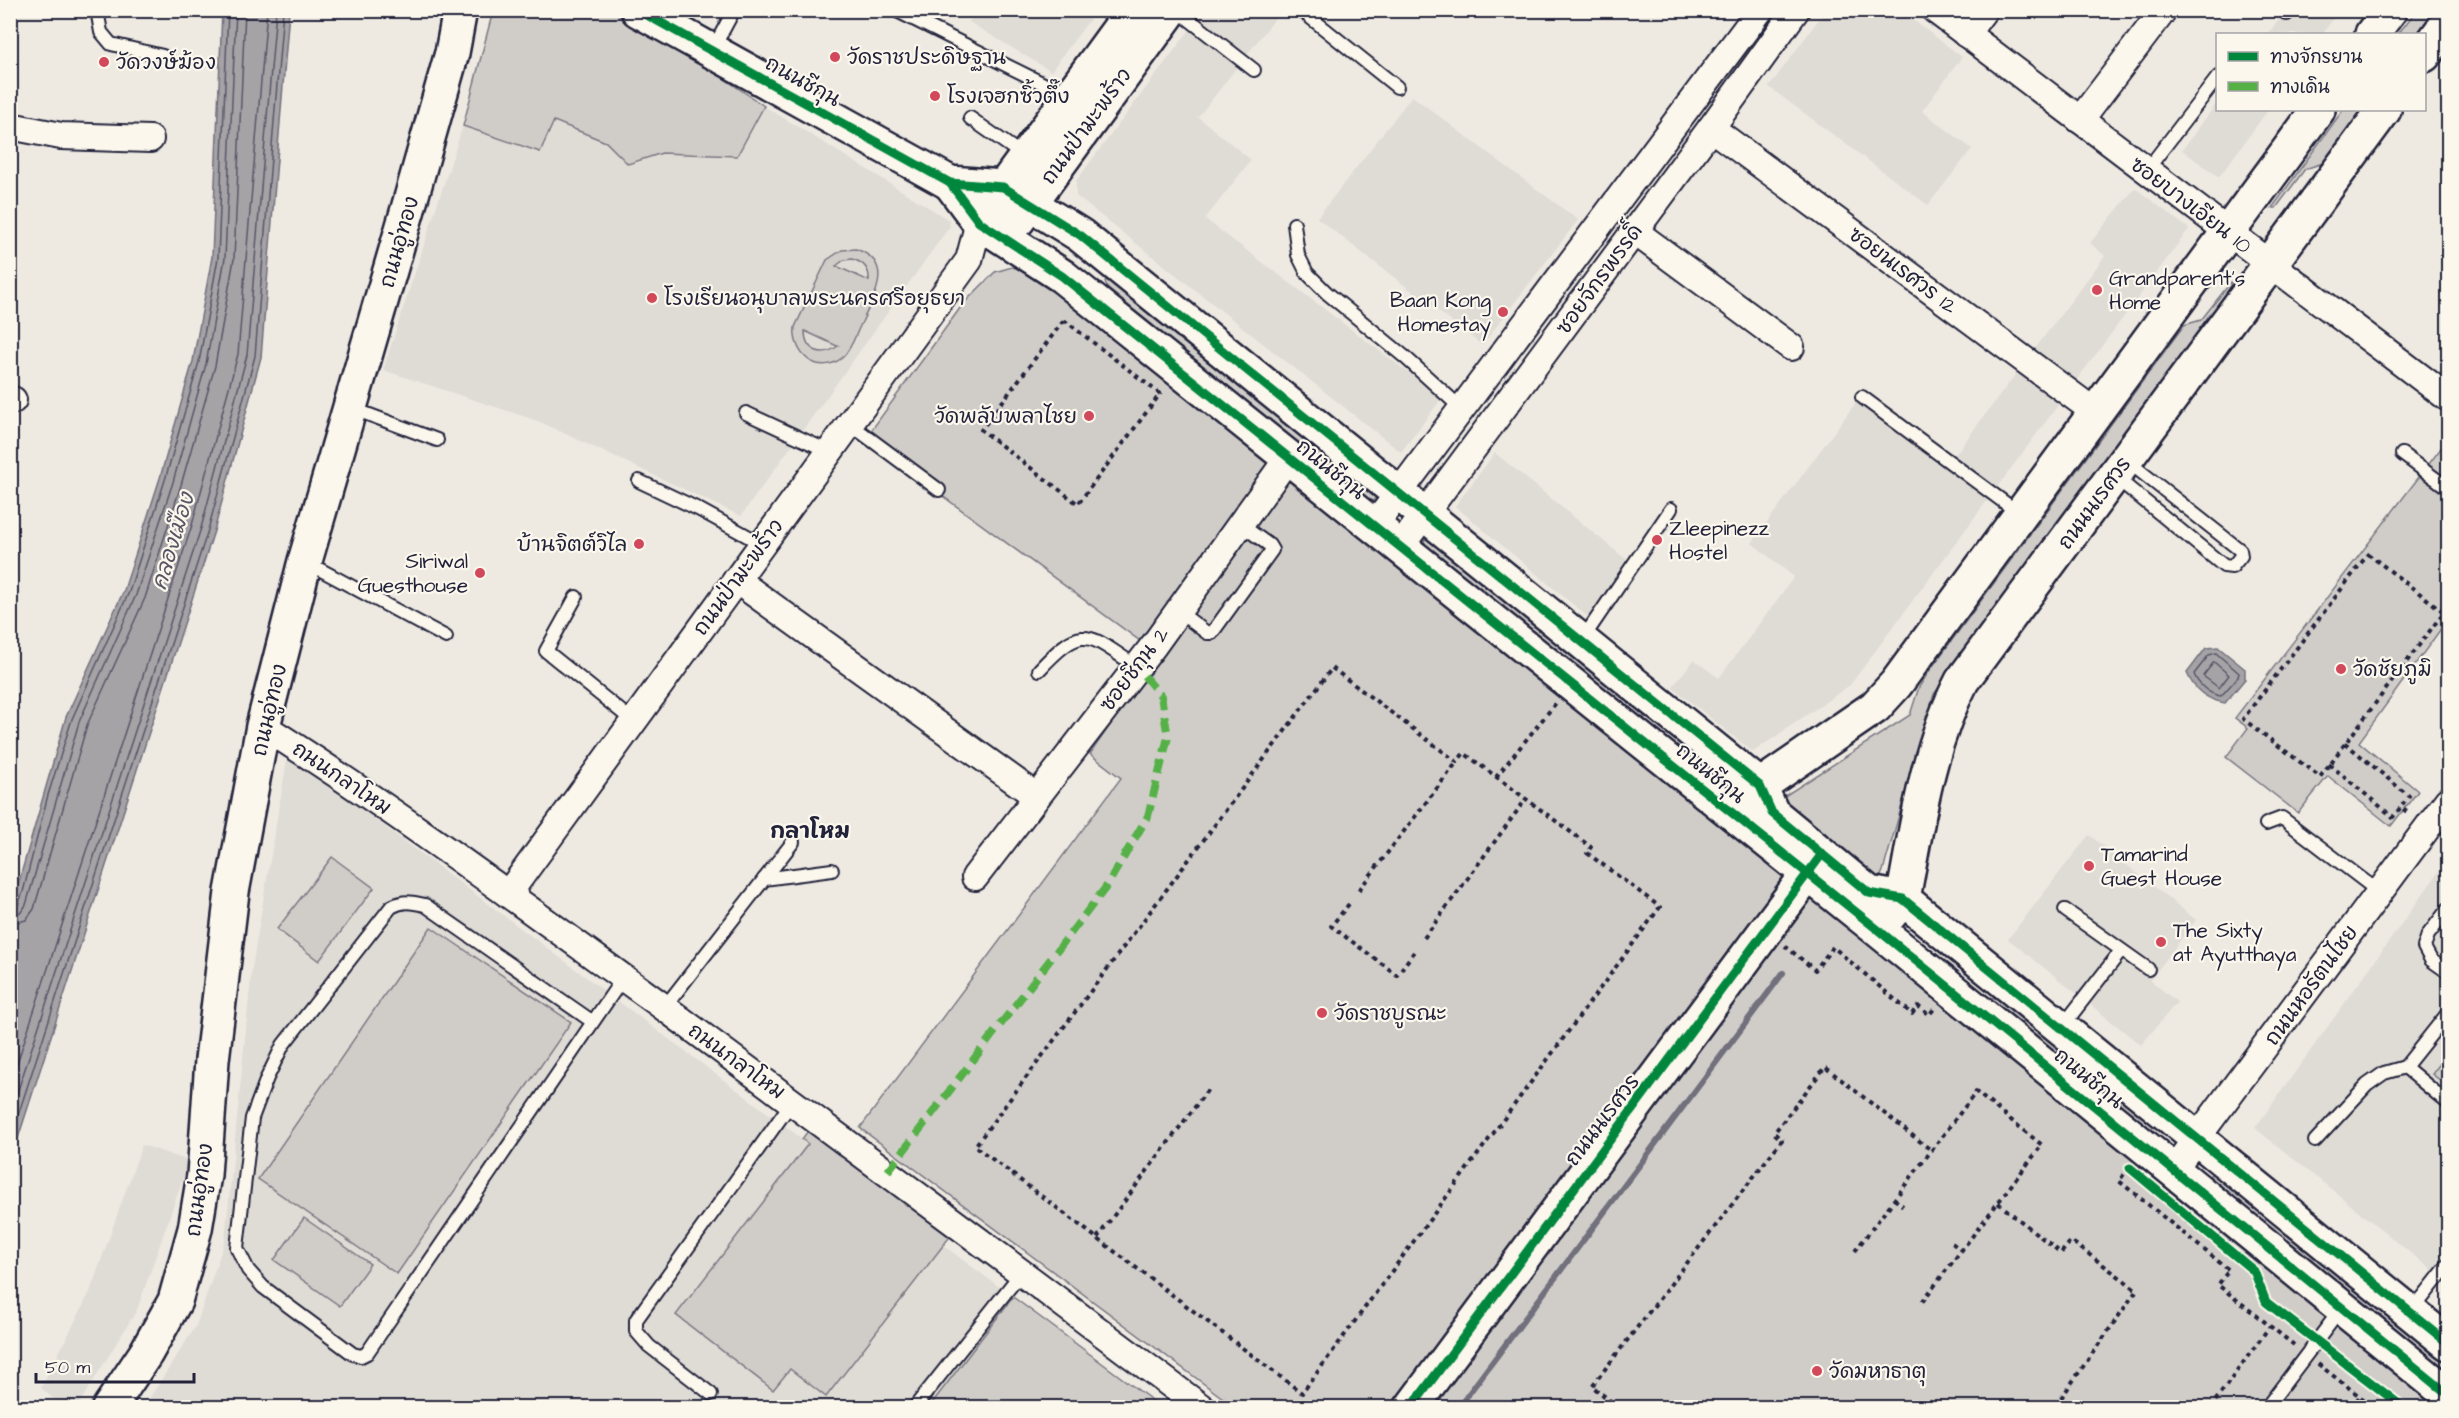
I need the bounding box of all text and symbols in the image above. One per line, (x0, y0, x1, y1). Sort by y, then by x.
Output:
legend (2216, 33, 2426, 111)
place label: วัดราชประดิษฐาน (847, 43, 1006, 72)
text: ทางจักรยาน (2270, 45, 2362, 70)
place label: วัดวงษ์ฆ้อง (116, 48, 216, 77)
street label: ถนนชีกุน (759, 49, 846, 115)
marker: วัดราชประดิษฐาน (828, 50, 842, 64)
marker: วัดวงษ์ฆ้อง (97, 55, 111, 69)
street label: ถนนป่ามะพร้าว (1034, 62, 1139, 190)
text: ทางเดิน (2270, 75, 2330, 100)
place label: โรงเจฮกซิ้วตึ๊ง (947, 78, 1070, 111)
marker: โรงเจฮกซิ้วตึ๊ง (928, 89, 942, 103)
street label: ซอยบางเอียน 10 (2124, 150, 2257, 261)
street label: ถนนอู่ทอง (373, 193, 427, 292)
street label: ซอยจักรพรรดิ์ (1546, 215, 1650, 341)
street label: ซอยนเรศวร 12 (1842, 220, 1963, 321)
place label: Grandparent's Home (2109, 264, 2245, 317)
marker: Grandparent's Home (2090, 283, 2104, 297)
place label: โรงเรียนอนุบาลพระนครศรีอยุธยา (664, 284, 965, 314)
place label: Baan Kong Homestay (1390, 286, 1491, 341)
marker: โรงเรียนอนุบาลพระนครศรีอยุธยา (645, 291, 659, 305)
marker: Baan Kong Homestay (1496, 305, 1510, 319)
place label: วัดพลับพลาไชย (934, 402, 1077, 431)
marker: วัดพลับพลาไชย (1082, 409, 1096, 423)
street label: ถนนชีกุน (1289, 432, 1372, 507)
street label: ถนนนเรศวร (2051, 451, 2138, 556)
water label: คลองเมือง (144, 487, 204, 594)
street label: ถนนป่ามะพร้าว (686, 513, 791, 641)
place label: Zleepinezz Hostel (1669, 514, 1770, 567)
place label: บ้านจิตต์วิไล (517, 530, 627, 559)
marker: Zleepinezz Hostel (1650, 533, 1664, 547)
marker: บ้านจิตต์วิไล (632, 537, 646, 551)
place label: Siriwal Guesthouse (358, 547, 468, 600)
marker: Siriwal Guesthouse (473, 566, 487, 580)
street label: ซอยชีกุน 2 (1093, 621, 1177, 718)
place label: วัดชัยภูมิ (2353, 655, 2432, 685)
street label: ถนนอู่ทอง (245, 661, 295, 759)
marker: วัดชัยภูมิ (2334, 662, 2348, 676)
street label: ถนนกลาโหม (286, 735, 397, 822)
street label: ถนนชีกุน (1669, 736, 1752, 811)
district label: กลาโหม (770, 816, 850, 847)
place label: Tamarind Guest House (2101, 840, 2222, 893)
marker: Tamarind Guest House (2082, 859, 2096, 873)
place label: The Sixty at Ayutthaya (2173, 916, 2297, 971)
street label: ถนนหอรัตนไชย (2258, 919, 2365, 1051)
marker: The Sixty at Ayutthaya (2154, 935, 2168, 949)
place label: วัดราชบูรณะ (1334, 999, 1447, 1029)
marker: วัดราชบูรณะ (1315, 1006, 1329, 1020)
street label: ถนนกลาโหม (682, 1016, 791, 1107)
street label: ถนนชีกุน (2047, 1041, 2130, 1116)
street label: ถนนนเรศวร (1558, 1068, 1646, 1172)
street label: ถนนอู่ทอง (179, 1142, 221, 1239)
scale bar (36, 1346, 194, 1384)
text: 50 m (45, 1355, 90, 1380)
place label: วัดมหาธาตุ (1829, 1357, 1926, 1387)
marker: วัดมหาธาตุ (1810, 1364, 1824, 1378)

